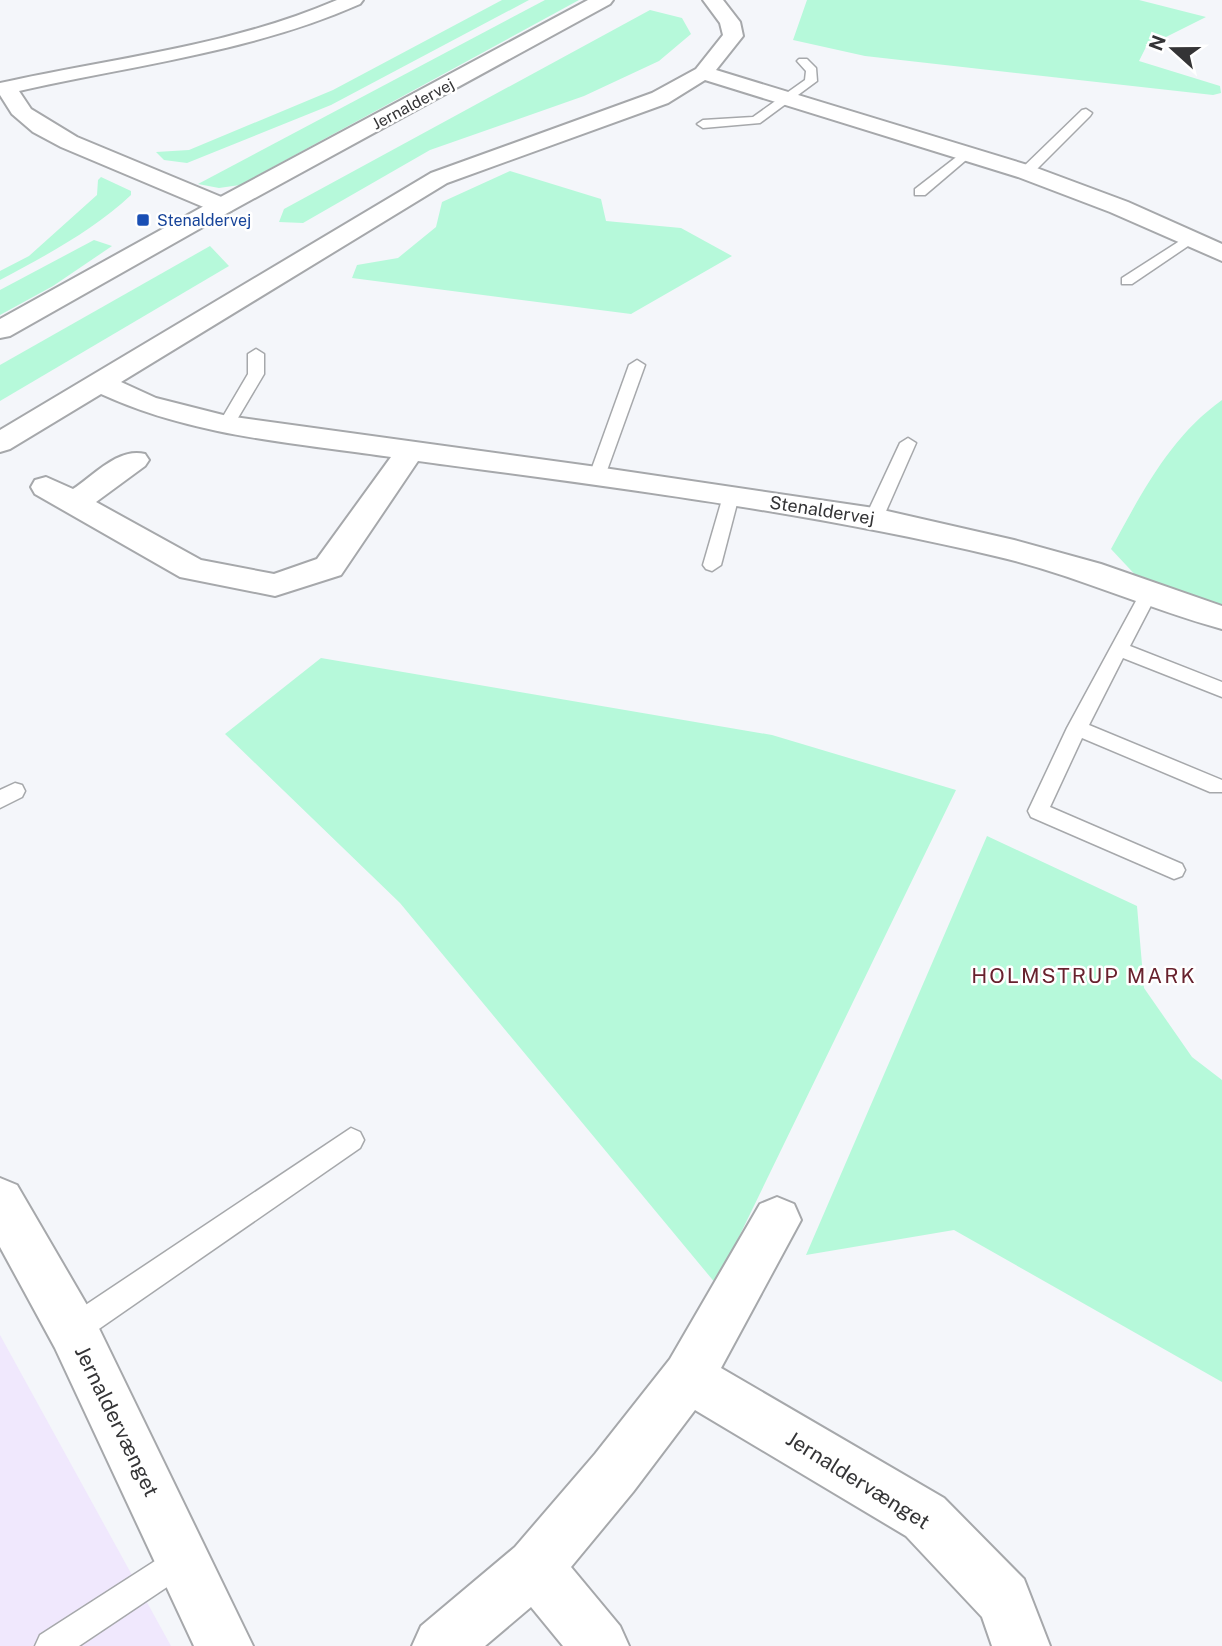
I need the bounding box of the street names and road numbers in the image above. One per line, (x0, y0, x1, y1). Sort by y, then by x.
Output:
street label: Jernaldervej (369, 74, 457, 134)
street label: Stenaldervej (768, 491, 876, 529)
street label: Jernaldervænget (70, 1342, 164, 1500)
street label: Jernaldervænget (782, 1426, 934, 1534)

